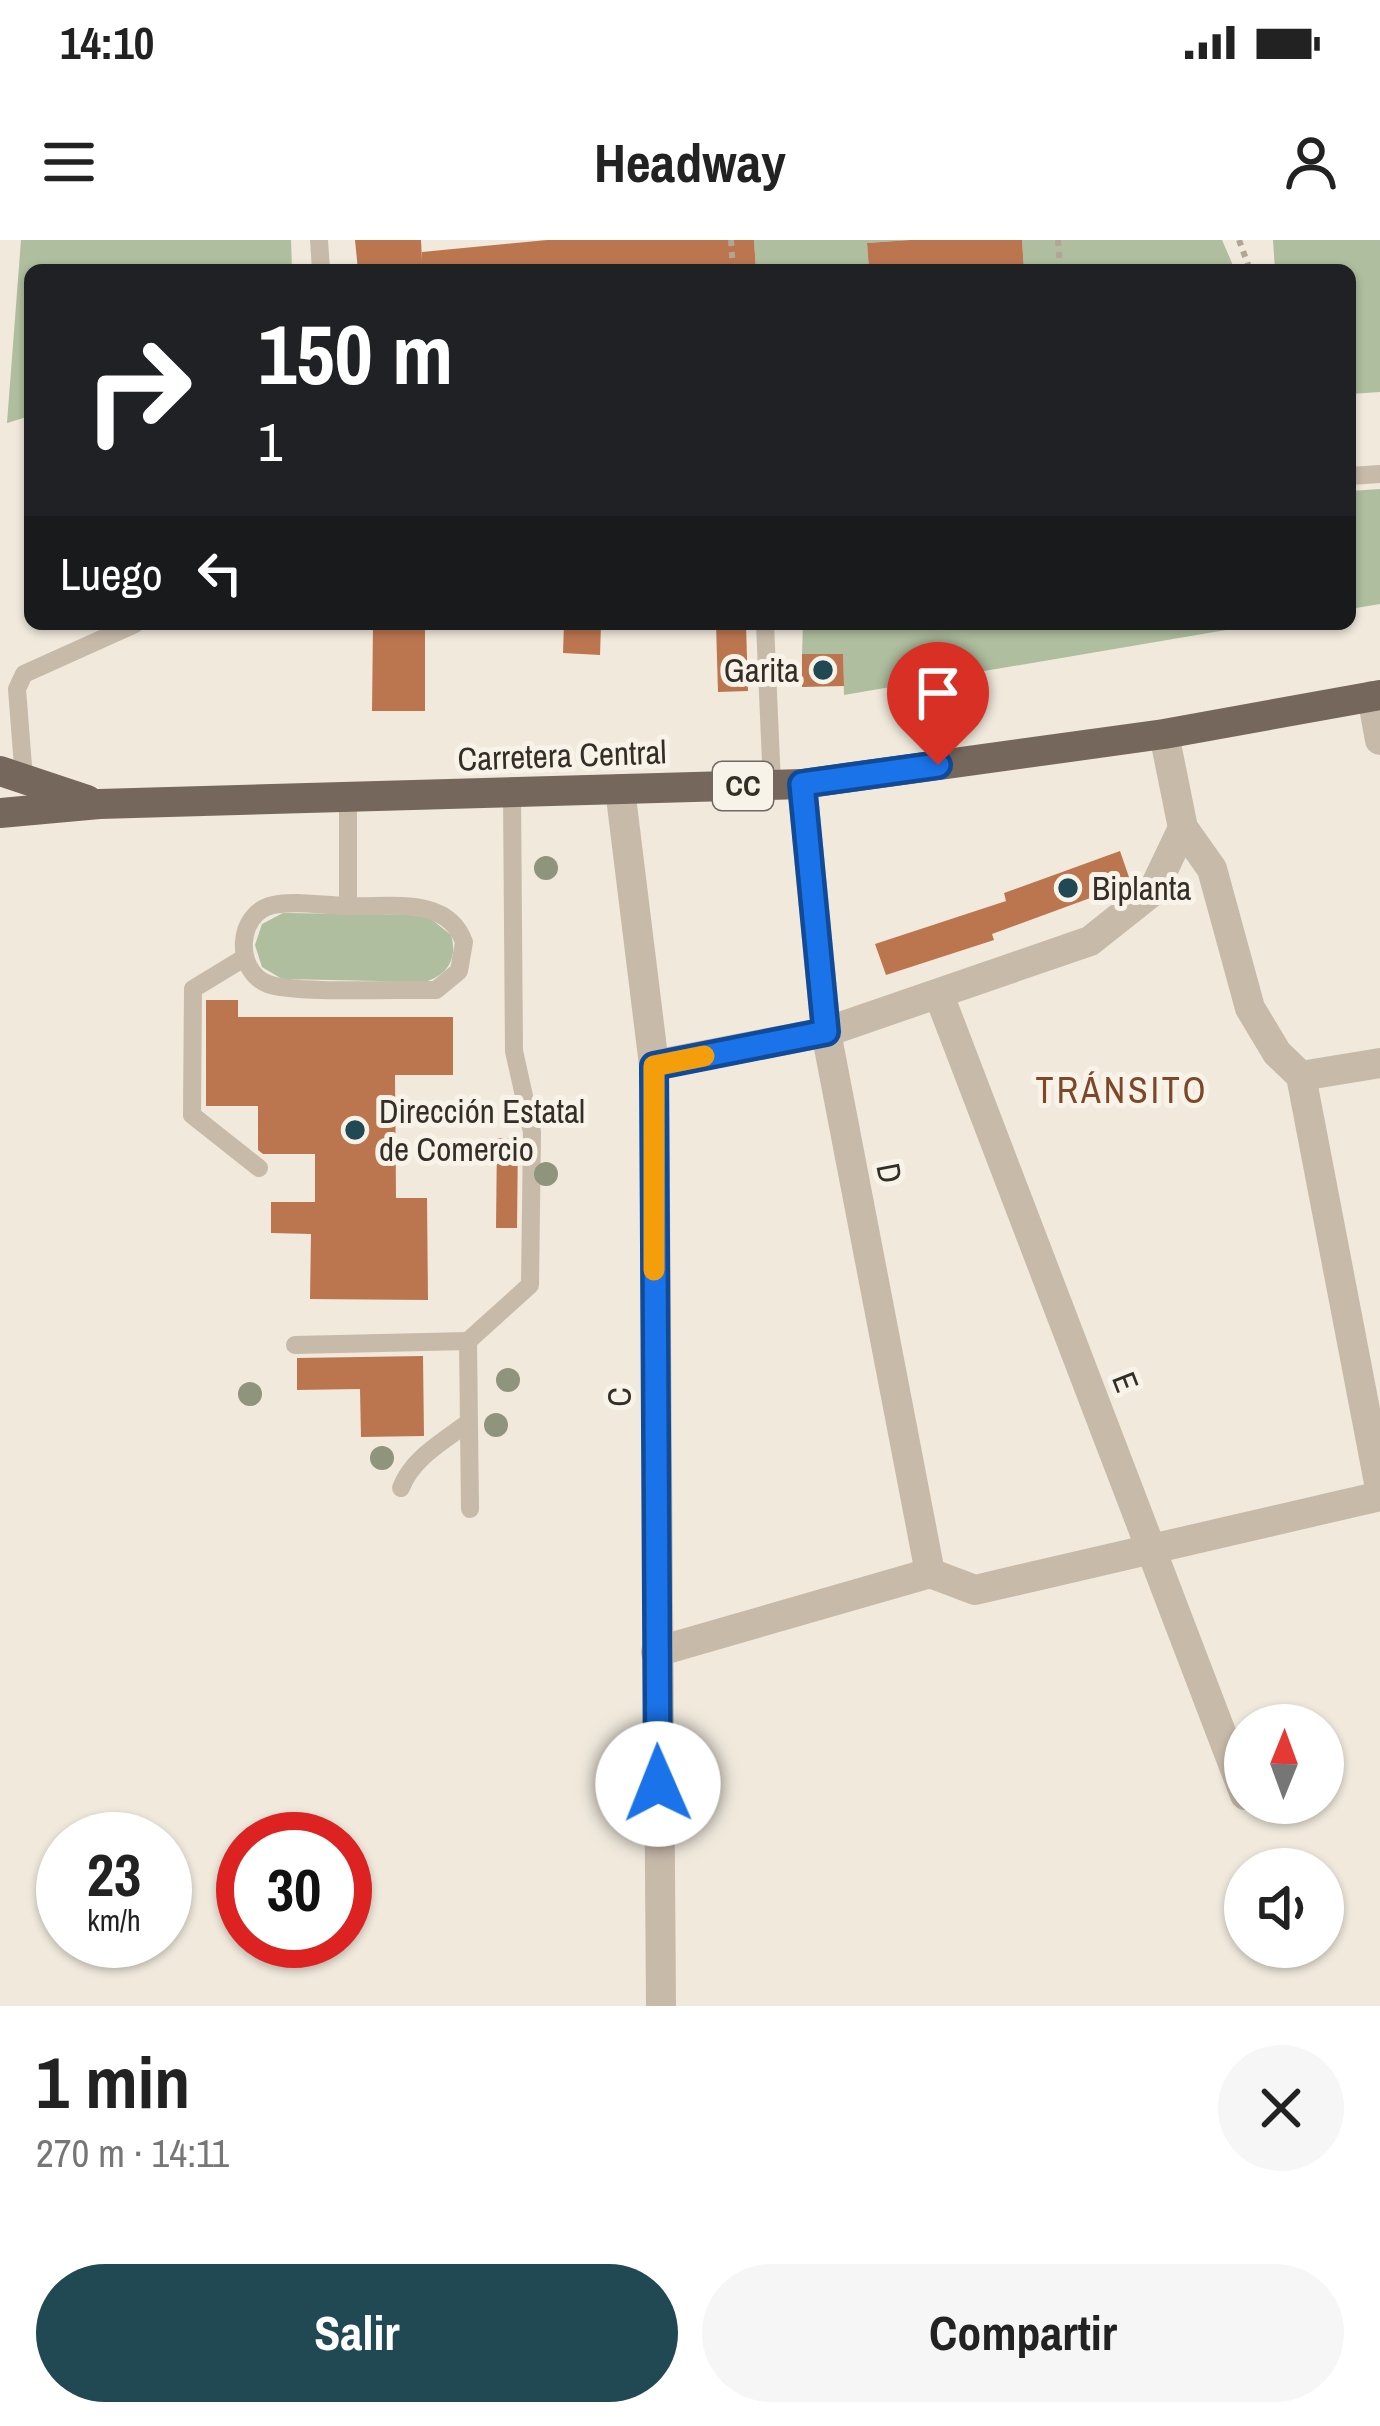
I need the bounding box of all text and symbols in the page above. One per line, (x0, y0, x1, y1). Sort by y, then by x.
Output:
text: 14:10 (60, 12, 154, 73)
text: Headway (594, 126, 786, 199)
icon: menu (36, 129, 102, 195)
icon: person (1278, 129, 1344, 195)
text: 150 m (258, 297, 453, 410)
icon: right (60, 312, 216, 468)
text: 1 (258, 405, 283, 478)
icon: left (187, 540, 253, 606)
text: Luego (60, 543, 163, 604)
pin (887, 642, 989, 765)
place label: Garita (724, 648, 799, 692)
marker: Garita (810, 657, 836, 683)
icon: arrive (905, 660, 971, 726)
street label: Carretera Central (457, 729, 667, 781)
road number: CC (713, 762, 773, 810)
place label: Biplanta (1092, 866, 1191, 910)
marker: Biplanta (1055, 875, 1081, 901)
district label: TRÁNSITO (1036, 1066, 1208, 1114)
place label: Dirección Estatal de Comercio (379, 1089, 585, 1171)
marker: Dirección Estatal de Comercio (342, 1117, 368, 1143)
street label: D (867, 1159, 913, 1187)
street label: E (1102, 1366, 1150, 1398)
street label: C (597, 1387, 641, 1407)
north arrow (1224, 1704, 1344, 1824)
map controls (1224, 1704, 1344, 1968)
position arrow (595, 1721, 721, 1847)
speed limit sign: 30 (216, 1812, 372, 1968)
text: 23 (87, 1834, 141, 1915)
button: sound (1224, 1848, 1344, 1968)
text: km/h (87, 1900, 141, 1940)
text: 1 min (36, 2033, 190, 2130)
button: close (1218, 2045, 1344, 2171)
text: 270 m · 14:11 (36, 2127, 229, 2179)
button: Salir (36, 2264, 678, 2402)
button: Compartir (702, 2264, 1344, 2402)

